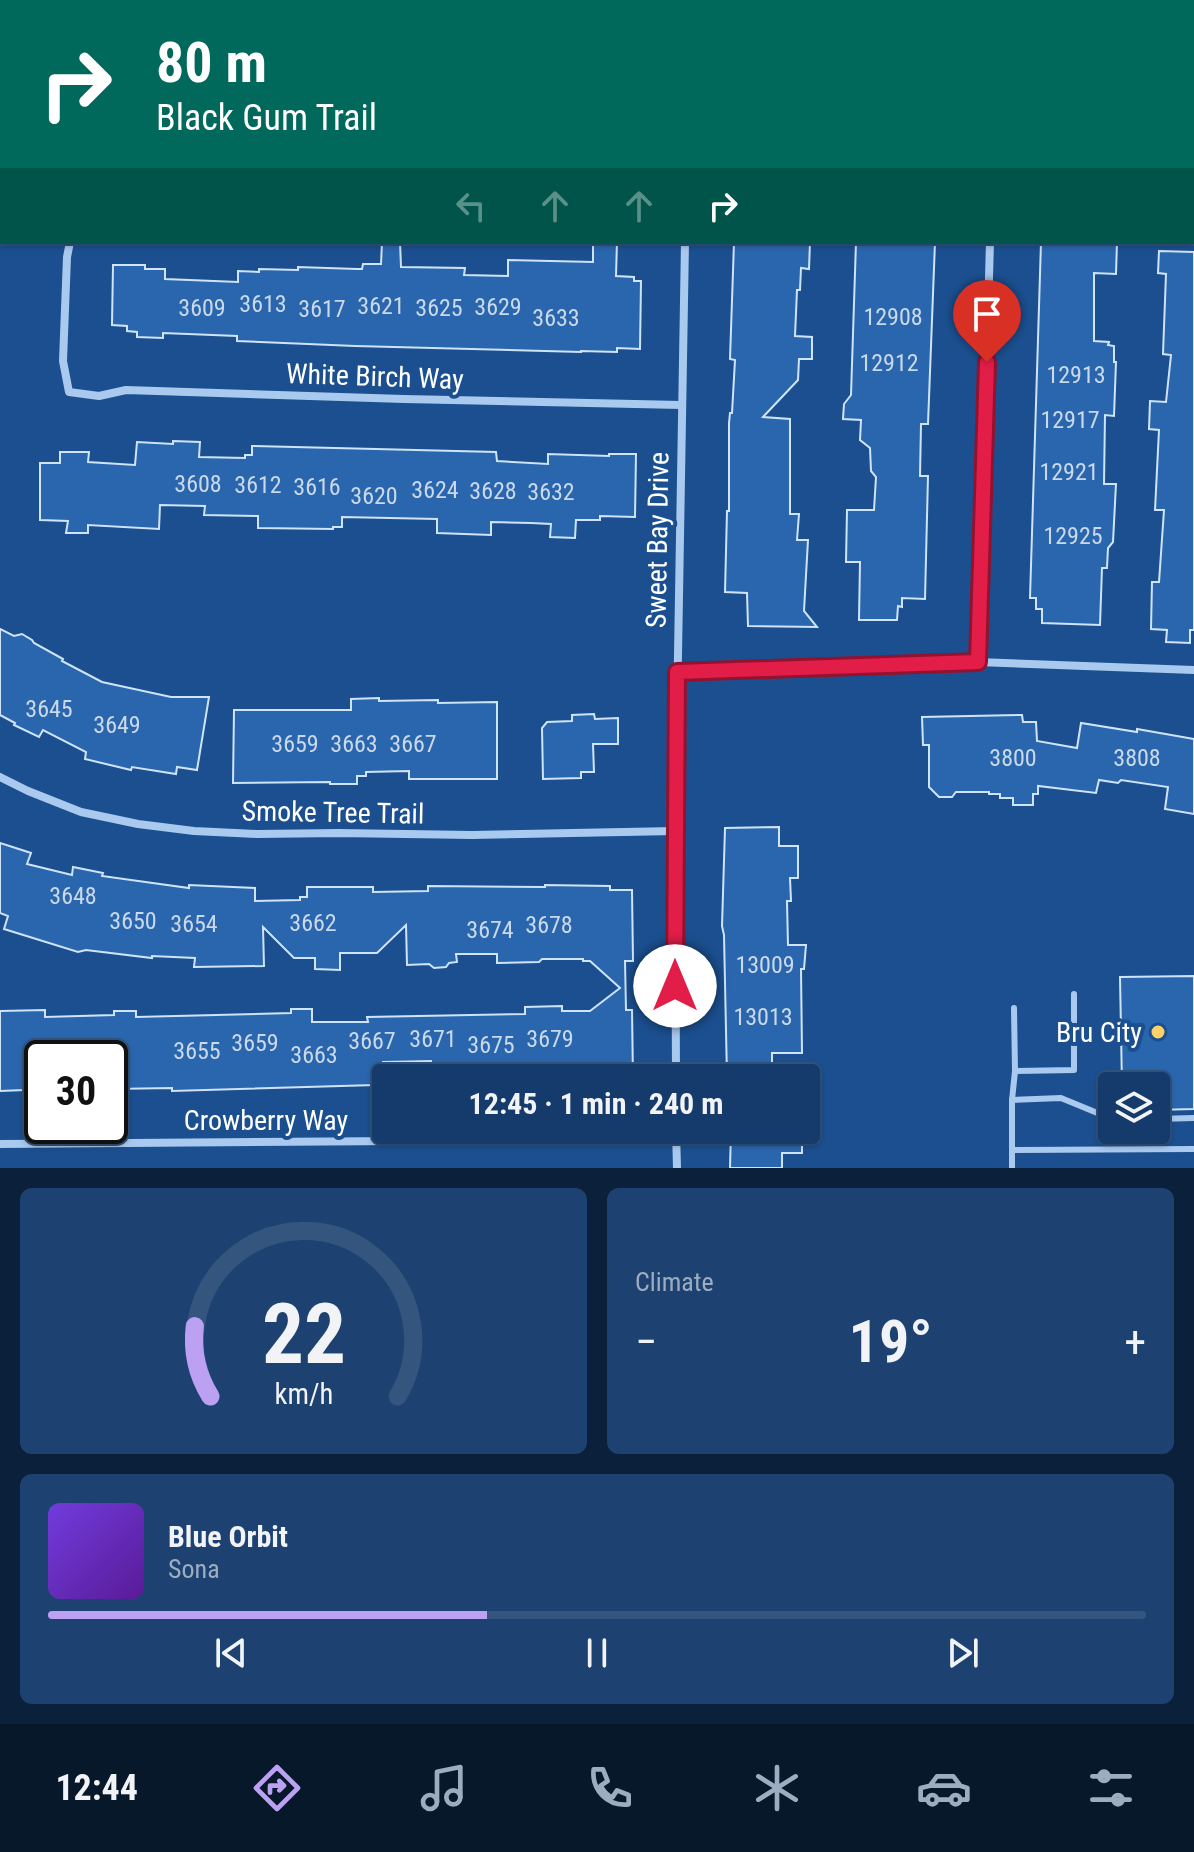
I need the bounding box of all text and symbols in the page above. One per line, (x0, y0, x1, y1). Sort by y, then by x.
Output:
text: 80 m (156, 30, 267, 96)
icon: right (24, 32, 128, 136)
text: Black Gum Trail (156, 97, 377, 139)
icon: left (449, 184, 493, 228)
icon: ahead (533, 184, 577, 228)
icon: ahead (617, 184, 661, 228)
icon: right (701, 184, 745, 228)
pin (953, 280, 1021, 362)
house number: 3613 (239, 290, 287, 318)
house number: 3621 (357, 292, 405, 320)
icon: arrive (965, 292, 1009, 336)
house number: 3629 (474, 293, 522, 321)
house number: 3609 (178, 294, 226, 322)
house number: 3625 (415, 294, 463, 322)
house number: 3617 (298, 295, 346, 323)
house number: 12908 (863, 303, 923, 331)
house number: 3633 (532, 304, 580, 332)
house number: 12912 (859, 349, 919, 377)
street label: White Birch Way (286, 357, 465, 396)
house number: 12913 (1046, 361, 1106, 389)
house number: 12917 (1040, 406, 1100, 434)
street label: Sweet Bay Drive (639, 452, 676, 628)
house number: 12921 (1039, 458, 1099, 486)
house number: 3608 (174, 470, 222, 498)
house number: 3612 (234, 471, 282, 499)
house number: 3616 (293, 473, 341, 501)
house number: 3624 (411, 476, 459, 504)
house number: 3628 (469, 477, 517, 505)
house number: 3632 (527, 478, 575, 506)
house number: 3620 (350, 482, 398, 510)
house number: 12925 (1043, 522, 1103, 550)
house number: 3645 (25, 695, 73, 723)
house number: 3649 (93, 711, 141, 739)
house number: 3659 (271, 730, 319, 758)
house number: 3663 (330, 730, 378, 758)
house number: 3667 (389, 730, 437, 758)
house number: 3800 (989, 744, 1037, 772)
house number: 3808 (1113, 744, 1161, 772)
street label: Smoke Tree Trail (241, 794, 425, 831)
house number: 3648 (49, 882, 97, 910)
house number: 3650 (109, 907, 157, 935)
house number: 3662 (289, 909, 337, 937)
house number: 3654 (170, 910, 218, 938)
house number: 3678 (525, 911, 573, 939)
house number: 3674 (466, 916, 514, 944)
position arrow (633, 944, 717, 1028)
house number: 13009 (735, 951, 795, 979)
house number: 13013 (733, 1003, 793, 1031)
place label: Bru City (1056, 1016, 1142, 1049)
marker: Bru City (1149, 1023, 1167, 1041)
house number: 3671 (409, 1025, 457, 1053)
house number: 3679 (526, 1025, 574, 1053)
house number: 3667 (348, 1027, 396, 1055)
house number: 3659 (231, 1029, 279, 1057)
house number: 3675 (467, 1031, 515, 1059)
house number: 3655 (173, 1037, 221, 1065)
speed limit sign: 30 (24, 1040, 128, 1144)
house number: 3663 (290, 1041, 338, 1069)
map controls (1098, 1072, 1170, 1144)
button: layers (1098, 1072, 1170, 1144)
text: 12:45 · 1 min · 240 m (469, 1086, 723, 1121)
street label: Crowberry Way (184, 1104, 349, 1137)
text: Climate (635, 1267, 714, 1297)
text: 22 (261, 1286, 346, 1383)
text: 19° (849, 1306, 933, 1377)
text: − (635, 1316, 657, 1368)
text: + (1124, 1316, 1146, 1368)
text: km/h (274, 1377, 333, 1411)
text: Blue Orbit (168, 1519, 288, 1554)
text: Sona (168, 1554, 220, 1584)
icon: previous (209, 1631, 253, 1675)
icon: pause (575, 1631, 619, 1675)
icon: next (941, 1631, 985, 1675)
icon: directions (249, 1760, 305, 1816)
icon: music (416, 1760, 472, 1816)
icon: phone (582, 1760, 638, 1816)
icon: climate (749, 1760, 805, 1816)
icon: car (916, 1760, 972, 1816)
icon: filters (1083, 1760, 1139, 1816)
text: 12:44 (55, 1767, 138, 1809)

